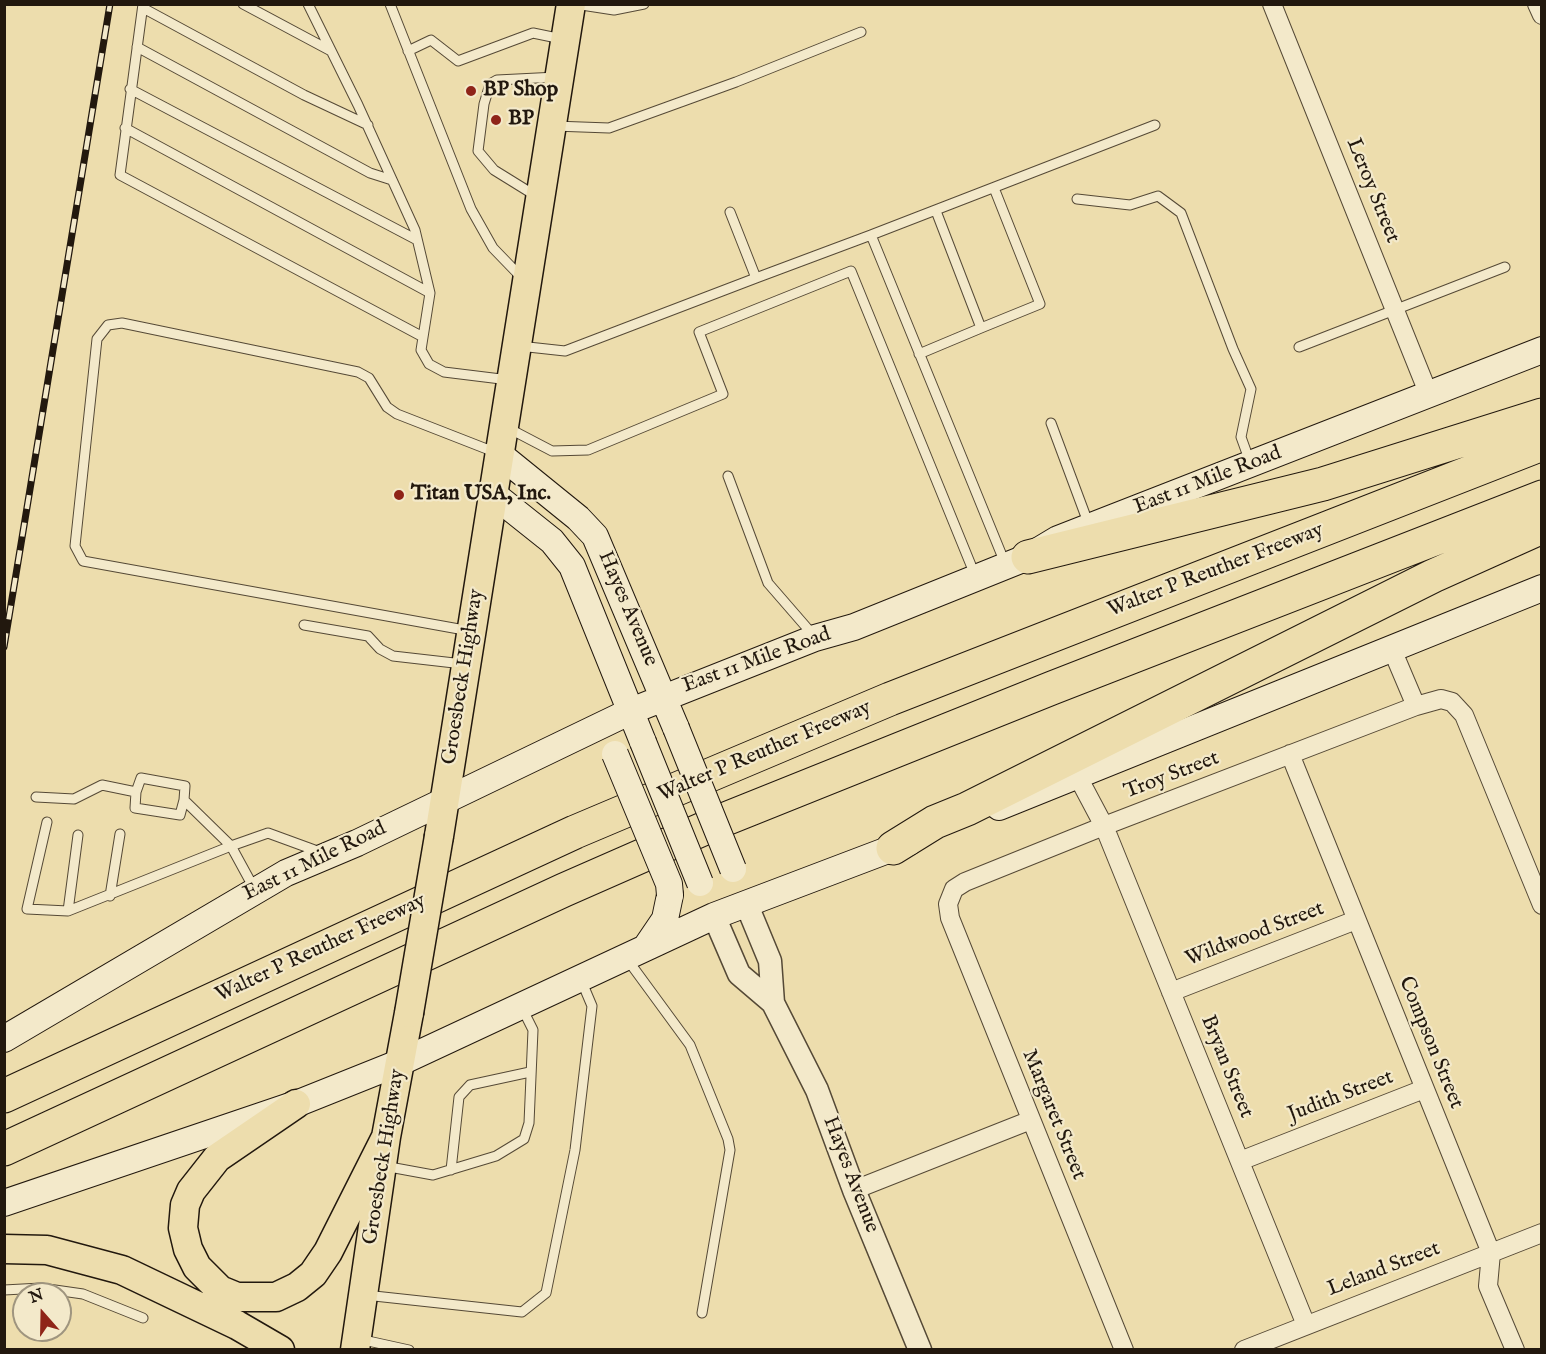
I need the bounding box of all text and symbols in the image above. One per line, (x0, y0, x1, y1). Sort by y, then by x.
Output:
place label: BP Shop (483, 78, 558, 104)
marker: BP Shop (464, 84, 478, 98)
place label: BP (508, 107, 534, 133)
marker: BP (489, 113, 503, 127)
street label: Leroy Street (1340, 135, 1404, 247)
street label: East 11 Mile Road (1131, 441, 1285, 521)
place label: Titan USA, Inc. (411, 482, 551, 508)
marker: Titan USA, Inc. (392, 488, 406, 502)
street label: Walter P Reuther Freeway (1105, 518, 1327, 624)
street label: Hayes Avenue (591, 548, 663, 670)
street label: Groesbeck Highway (438, 587, 490, 767)
street label: East 11 Mile Road (680, 623, 834, 699)
street label: Walter P Reuther Freeway (655, 696, 875, 808)
street label: Troy Street (1121, 746, 1223, 806)
street label: East 11 Mile Road (239, 817, 391, 907)
street label: Walter P Reuther Freeway (212, 889, 430, 1009)
street label: Wildwood Street (1182, 897, 1328, 973)
street label: Compson Street (1392, 973, 1468, 1113)
street label: Bryan Street (1194, 1012, 1258, 1122)
street label: Margaret Street (1015, 1046, 1091, 1184)
street label: Judith Street (1285, 1065, 1397, 1129)
street label: Groesbeck Highway (359, 1067, 411, 1247)
street label: Hayes Avenue (816, 1113, 884, 1237)
street label: Leland Street (1324, 1237, 1444, 1303)
north arrow (12, 1282, 72, 1342)
text: N (27, 1285, 46, 1309)

